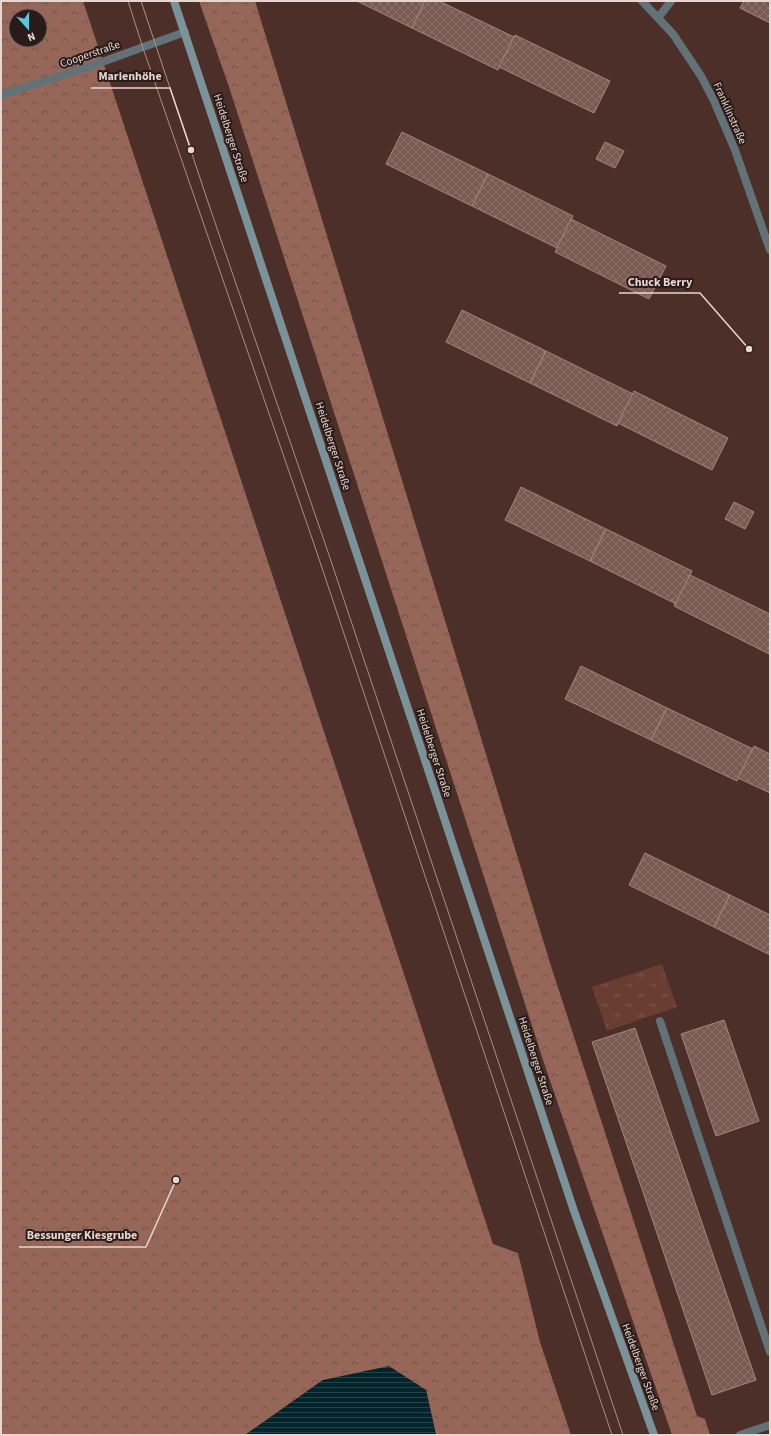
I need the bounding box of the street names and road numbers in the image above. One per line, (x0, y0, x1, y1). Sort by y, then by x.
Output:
street label: Cooperstraße (58, 37, 123, 71)
street label: Franklinstraße (710, 80, 751, 147)
street label: Heidelberger Straße (210, 92, 253, 185)
street label: Heidelberger Straße (312, 400, 355, 493)
street label: Heidelberger Straße (413, 707, 456, 800)
street label: Heidelberger Straße (515, 1015, 558, 1108)
street label: Heidelberger Straße (618, 1321, 664, 1413)

